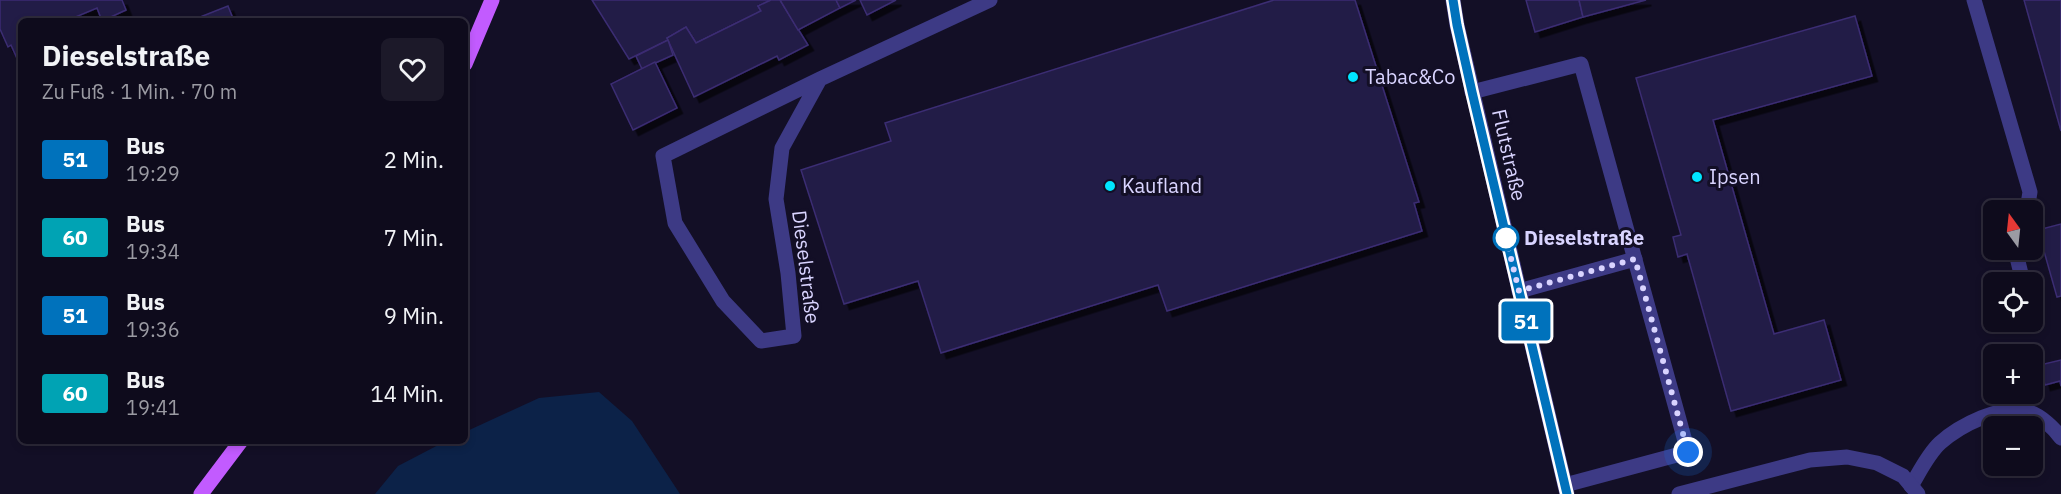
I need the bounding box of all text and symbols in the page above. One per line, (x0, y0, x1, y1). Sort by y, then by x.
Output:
text: Dieselstraße (42, 37, 210, 74)
button: heart (381, 38, 444, 101)
place label: Tabac&Co (1365, 63, 1455, 90)
marker: Tabac&Co (1346, 70, 1360, 84)
text: Zu Fuß · 1 Min. · 70 m (42, 78, 237, 105)
street label: Flutstraße (1486, 106, 1533, 203)
text: Bus (126, 131, 165, 160)
text: 51 (62, 145, 88, 173)
text: 2 Min. (384, 145, 444, 174)
text: 19:29 (126, 160, 180, 187)
place label: Ipsen (1709, 163, 1761, 190)
marker: Ipsen (1690, 170, 1704, 184)
place label: Kaufland (1122, 172, 1202, 199)
marker: Kaufland (1103, 179, 1117, 193)
north arrow (1983, 200, 2043, 260)
map controls (1983, 200, 2043, 476)
text: Bus (126, 209, 165, 238)
street label: Dieselstraße (786, 209, 827, 325)
text: 60 (62, 223, 88, 251)
text: 7 Min. (384, 223, 444, 252)
place label: Dieselstraße (1524, 224, 1644, 251)
marker: Dieselstraße (1493, 225, 1519, 251)
text: 19:34 (126, 238, 180, 265)
button: locate (1983, 272, 2043, 332)
text: Bus (126, 287, 165, 316)
text: 51 (62, 301, 88, 329)
text: 9 Min. (384, 301, 444, 330)
line badge: 51 (1499, 302, 1553, 340)
text: 51 (1513, 307, 1539, 335)
text: 19:36 (126, 316, 180, 343)
button: + (1983, 344, 2043, 404)
text: Bus (126, 365, 165, 394)
text: 60 (62, 379, 88, 407)
text: 14 Min. (371, 379, 444, 408)
text: 19:41 (126, 394, 180, 421)
button: − (1983, 416, 2043, 476)
your location (1673, 437, 1703, 467)

